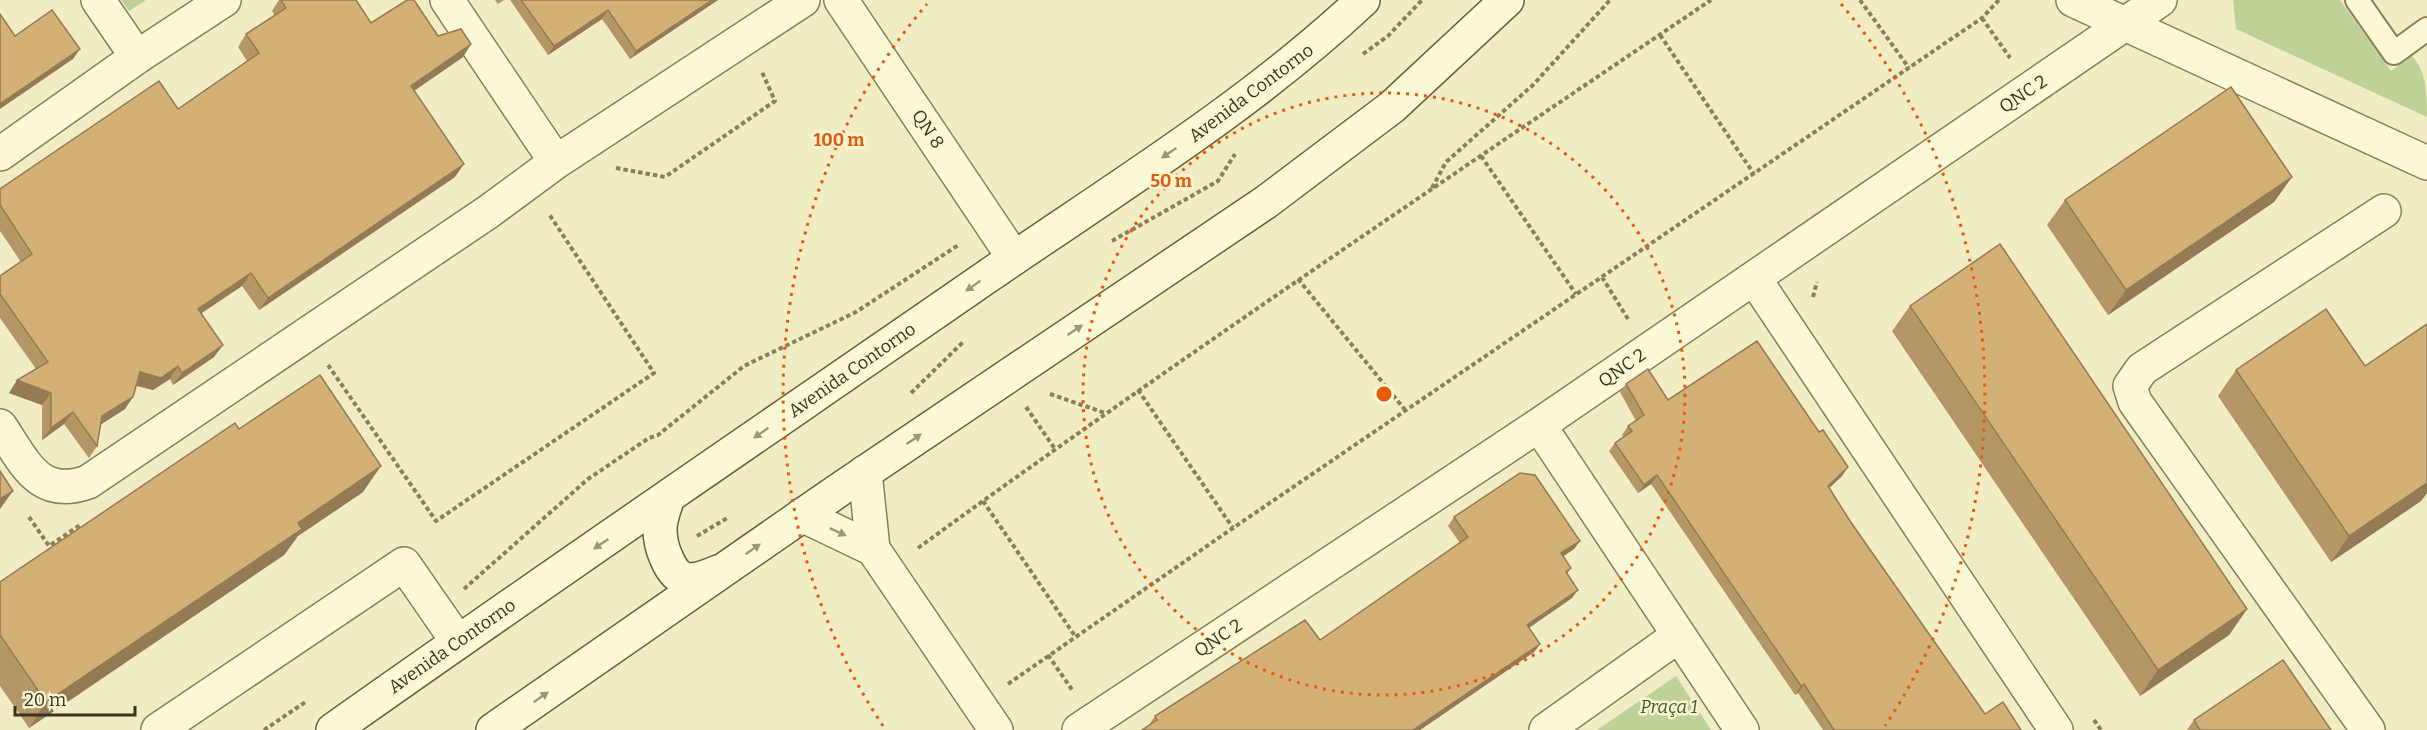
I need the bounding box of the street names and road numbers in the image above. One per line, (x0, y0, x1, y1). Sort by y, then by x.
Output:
street label: Avenida Contorno (1184, 39, 1318, 147)
street label: QNC 2 (1995, 70, 2051, 118)
street label: QN 8 (907, 105, 949, 153)
street label: Avenida Contorno (784, 318, 920, 422)
street label: QNC 2 (1594, 344, 1650, 392)
street label: Avenida Contorno (384, 594, 520, 698)
street label: QNC 2 (1190, 614, 1246, 662)

